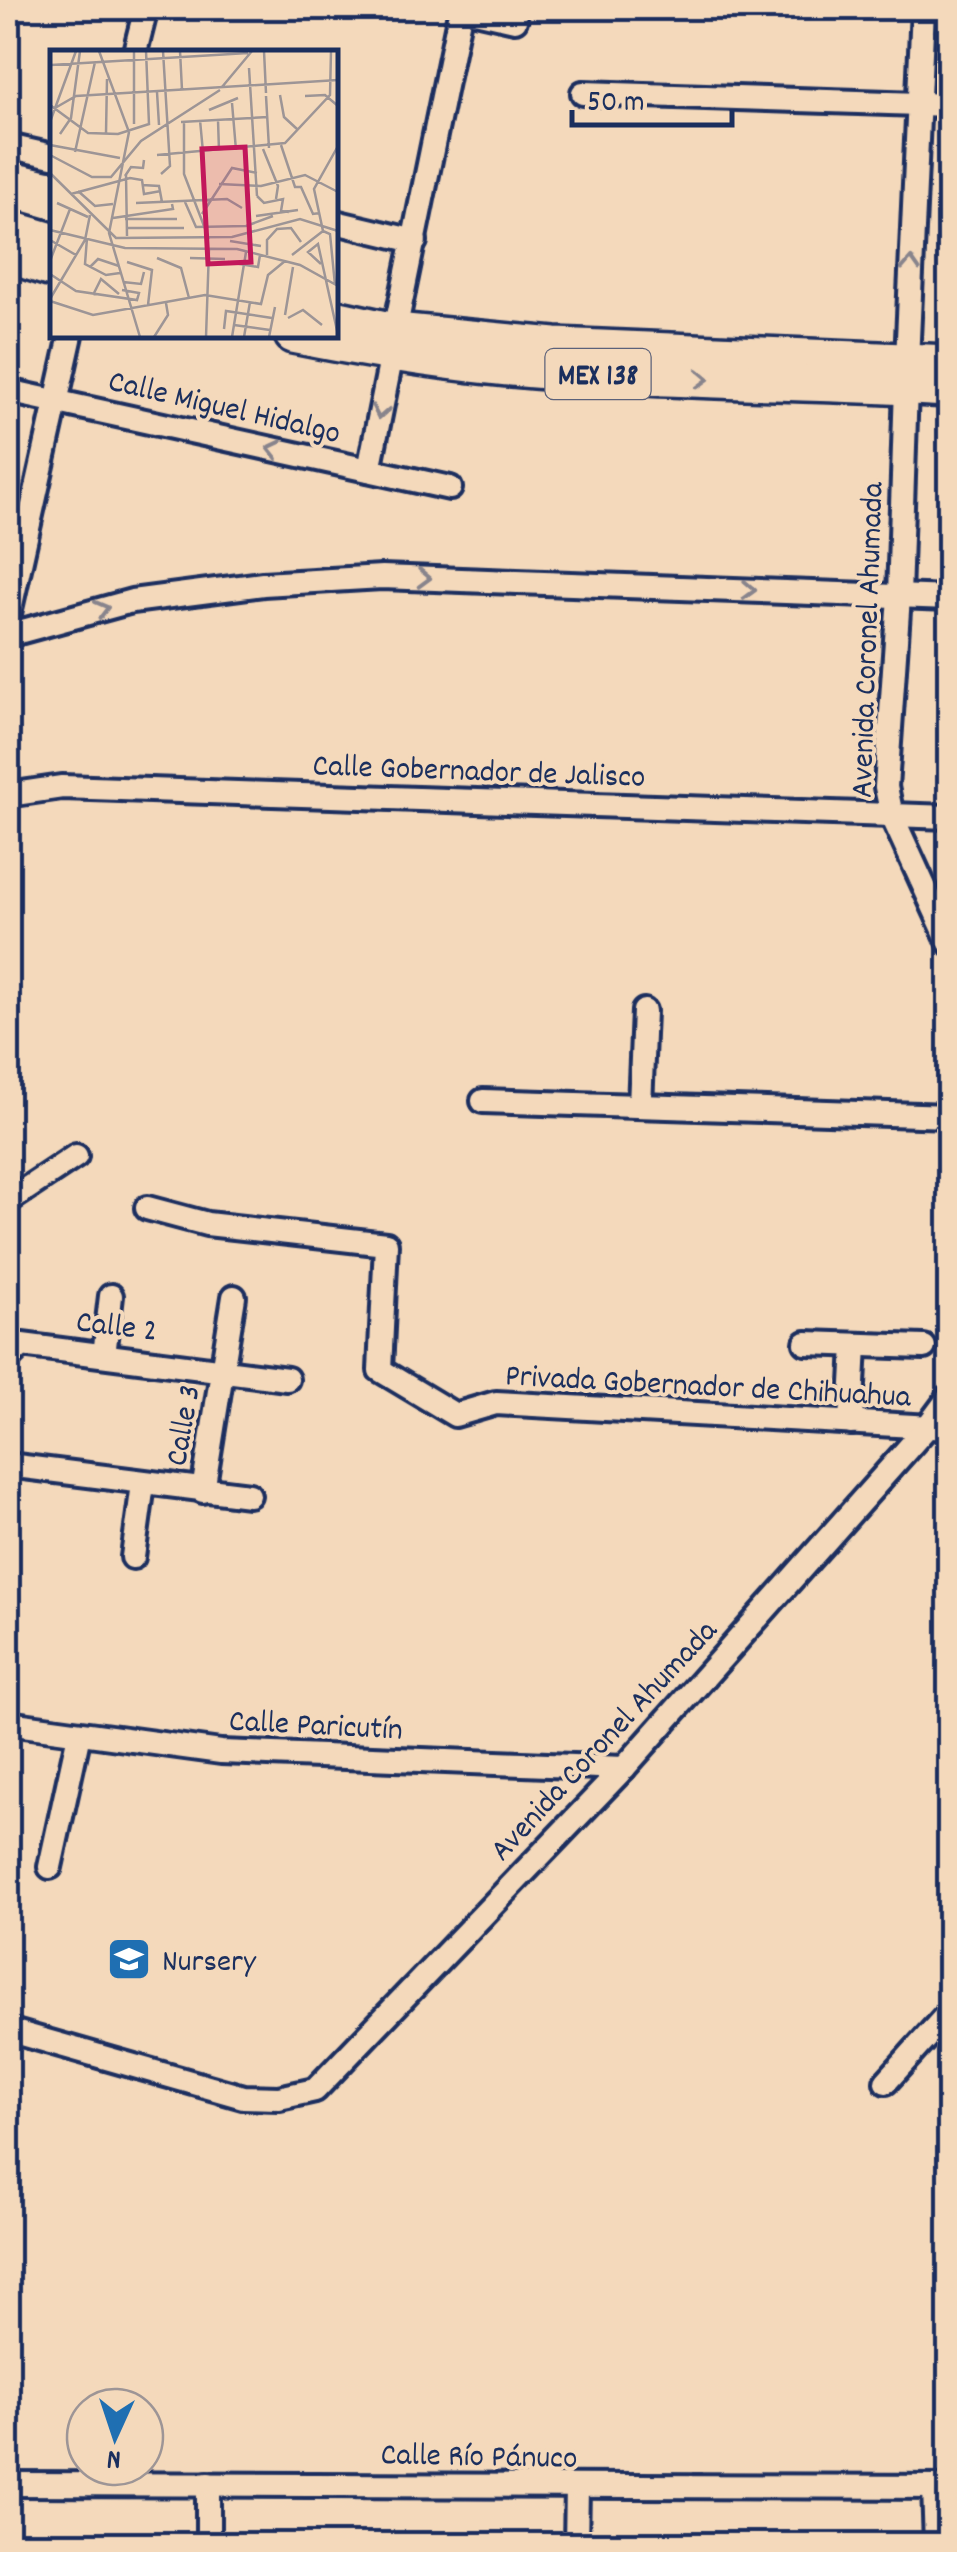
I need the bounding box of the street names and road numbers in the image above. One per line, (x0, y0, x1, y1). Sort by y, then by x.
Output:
road number: MEX 138 (546, 349, 650, 399)
street label: Calle Miguel Hidalgo (103, 361, 345, 459)
street label: Avenida Coronel Ahumada (842, 481, 899, 799)
street label: Calle Gobernador de Jalisco (312, 745, 646, 803)
street label: Calle 2 (73, 1301, 160, 1357)
street label: Privada Gobernador de Chihuahua (504, 1355, 913, 1423)
street label: Calle 3 (156, 1382, 216, 1470)
street label: Avenida Coronel Ahumada (481, 1611, 731, 1874)
street label: Calle Paricutín (228, 1700, 404, 1756)
street label: Calle Río Pánuco (380, 2434, 578, 2484)

